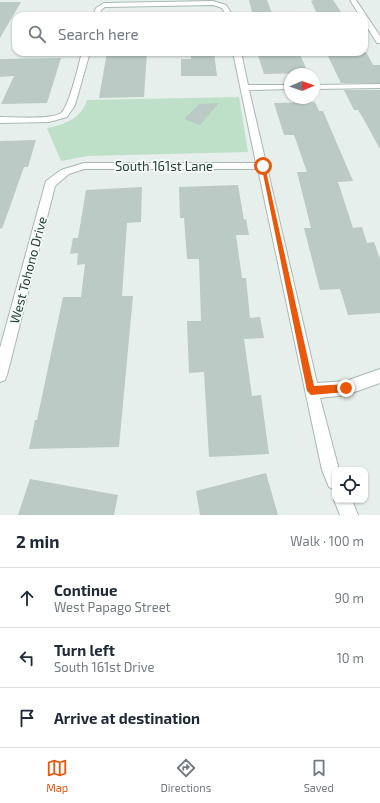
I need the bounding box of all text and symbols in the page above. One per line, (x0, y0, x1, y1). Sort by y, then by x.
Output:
search box (12, 12, 368, 56)
icon: search (26, 23, 48, 45)
text: Search here (58, 25, 139, 43)
north arrow (284, 68, 320, 104)
route start (254, 157, 272, 175)
street label: South 161st Lane (115, 158, 213, 174)
street label: West Tohono Drive (6, 215, 50, 325)
route end (337, 379, 355, 397)
map controls (332, 467, 368, 503)
button: locate (332, 467, 368, 503)
text: 2 min (16, 531, 59, 551)
text: Walk · 100 m (290, 533, 364, 549)
text: Continue (54, 581, 117, 599)
icon: ahead (16, 587, 38, 609)
text: 90 m (334, 590, 364, 606)
text: West Papago Street (54, 599, 171, 615)
text: Turn left (54, 641, 115, 659)
icon: left (16, 647, 38, 669)
text: 10 m (337, 650, 364, 666)
text: South 161st Drive (54, 659, 155, 675)
icon: arrive (16, 707, 38, 729)
text: Arrive at destination (54, 709, 200, 727)
tab: Map (46, 757, 68, 794)
tab: Directions (161, 757, 211, 794)
tab: Saved (304, 757, 334, 794)

